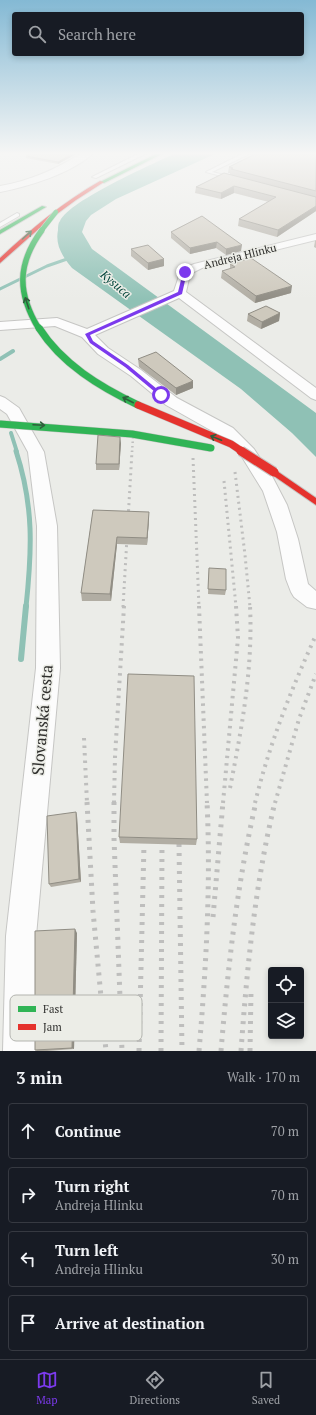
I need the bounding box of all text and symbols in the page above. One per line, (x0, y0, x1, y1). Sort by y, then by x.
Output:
search box (12, 12, 304, 56)
icon: search (26, 23, 48, 45)
text: Search here (58, 24, 136, 44)
one-way arrow (21, 231, 31, 240)
street label: Andreja Hlinku (202, 240, 278, 272)
route end (176, 263, 194, 281)
water label: Kysuca (97, 266, 134, 301)
one-way arrow (22, 297, 30, 309)
route start (152, 386, 170, 404)
one-way arrow (123, 396, 135, 403)
one-way arrow (32, 422, 45, 429)
one-way arrow (211, 434, 223, 441)
street label: Slovanská cesta (26, 664, 58, 776)
map controls (268, 967, 304, 1039)
button: locate (268, 967, 304, 1003)
legend (10, 995, 142, 1041)
text: Fast (43, 1002, 63, 1016)
button: layers (268, 1003, 304, 1039)
text: Jam (43, 1020, 62, 1034)
text: 3 min (16, 1066, 63, 1089)
text: Walk · 170 m (227, 1068, 300, 1086)
icon: ahead (17, 1120, 39, 1142)
text: Continue (55, 1121, 121, 1141)
text: 70 m (271, 1122, 299, 1140)
text: Turn right (55, 1176, 130, 1196)
icon: right (17, 1184, 39, 1206)
text: 70 m (271, 1186, 299, 1204)
text: Andreja Hlinku (55, 1196, 143, 1214)
text: Turn left (55, 1240, 119, 1260)
icon: left (17, 1248, 39, 1270)
text: 30 m (271, 1250, 299, 1268)
text: Andreja Hlinku (55, 1260, 143, 1278)
icon: arrive (17, 1312, 39, 1334)
text: Arrive at destination (55, 1313, 205, 1333)
tab: Map (36, 1369, 58, 1407)
tab: Directions (129, 1369, 180, 1407)
tab: Saved (252, 1369, 280, 1407)

